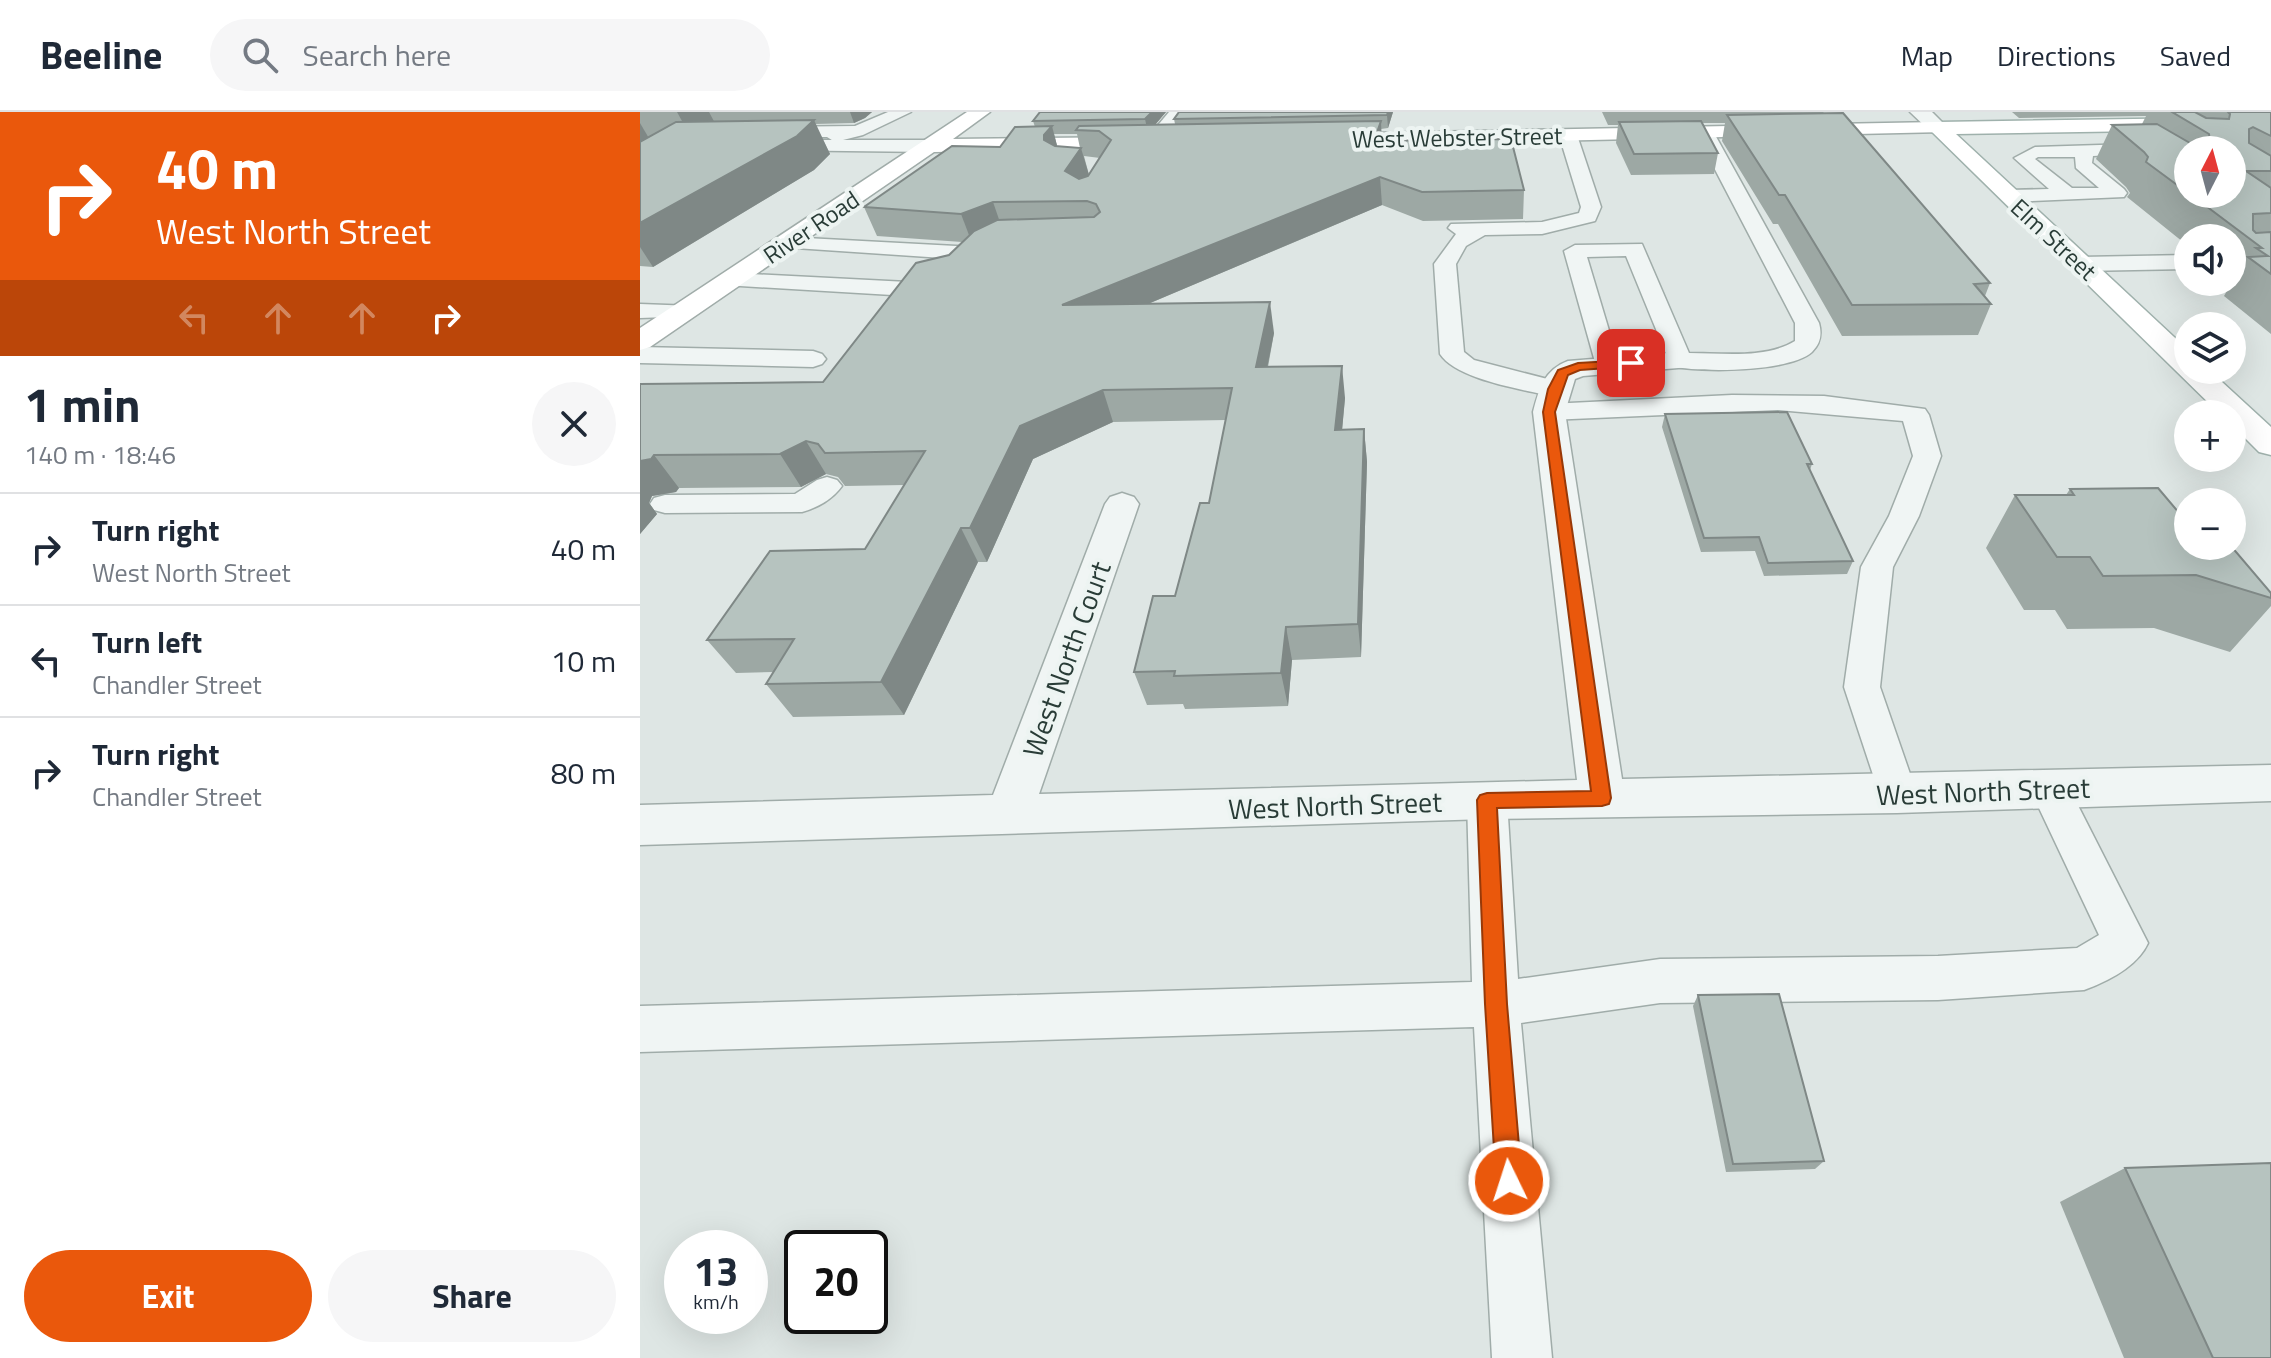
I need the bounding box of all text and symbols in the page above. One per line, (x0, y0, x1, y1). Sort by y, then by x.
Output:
search box (210, 19, 770, 91)
text: Beeline (40, 26, 162, 84)
text: Search here (302, 32, 451, 78)
icon: search (238, 33, 282, 77)
text: Map (1901, 34, 1953, 77)
text: Directions (1997, 34, 2116, 77)
text: Saved (2160, 34, 2231, 77)
street label: West Webster Street (1351, 117, 1563, 157)
text: 40 m (156, 126, 278, 211)
north arrow (2174, 136, 2246, 208)
map controls (2174, 136, 2246, 560)
icon: right (24, 144, 128, 248)
street label: River Road (756, 182, 866, 272)
street label: Elm Street (2003, 190, 2105, 289)
text: West North Street (156, 203, 431, 258)
button: sound (2174, 224, 2246, 296)
icon: left (172, 296, 216, 340)
icon: ahead (256, 296, 300, 340)
icon: ahead (340, 296, 384, 340)
icon: right (424, 296, 468, 340)
button: layers (2174, 312, 2246, 384)
pin (1597, 329, 1665, 397)
icon: arrive (1609, 341, 1653, 385)
text: 1 min (24, 368, 141, 441)
button: close (532, 382, 616, 466)
button: + (2174, 400, 2246, 472)
text: 140 m · 18:46 (24, 435, 176, 474)
button: − (2174, 488, 2246, 560)
text: Turn right (92, 507, 220, 553)
text: 40 m (551, 526, 616, 572)
icon: right (24, 527, 68, 571)
text: West North Street (92, 553, 291, 592)
street label: West North Court (1011, 555, 1121, 763)
text: Turn left (92, 619, 202, 665)
text: 10 m (551, 638, 616, 684)
icon: left (24, 639, 68, 683)
text: Chandler Street (92, 665, 262, 704)
text: Turn right (92, 731, 220, 777)
text: 80 m (551, 750, 616, 796)
icon: right (24, 751, 68, 795)
street label: West North Street (1875, 766, 2091, 816)
text: Chandler Street (92, 777, 262, 816)
street label: West North Street (1227, 780, 1443, 830)
position arrow (1467, 1139, 1551, 1223)
speed limit sign: 20 (784, 1230, 888, 1334)
text: 13 (694, 1241, 738, 1302)
button: Exit (24, 1250, 312, 1342)
button: Share (328, 1250, 616, 1342)
text: km/h (693, 1286, 739, 1317)

